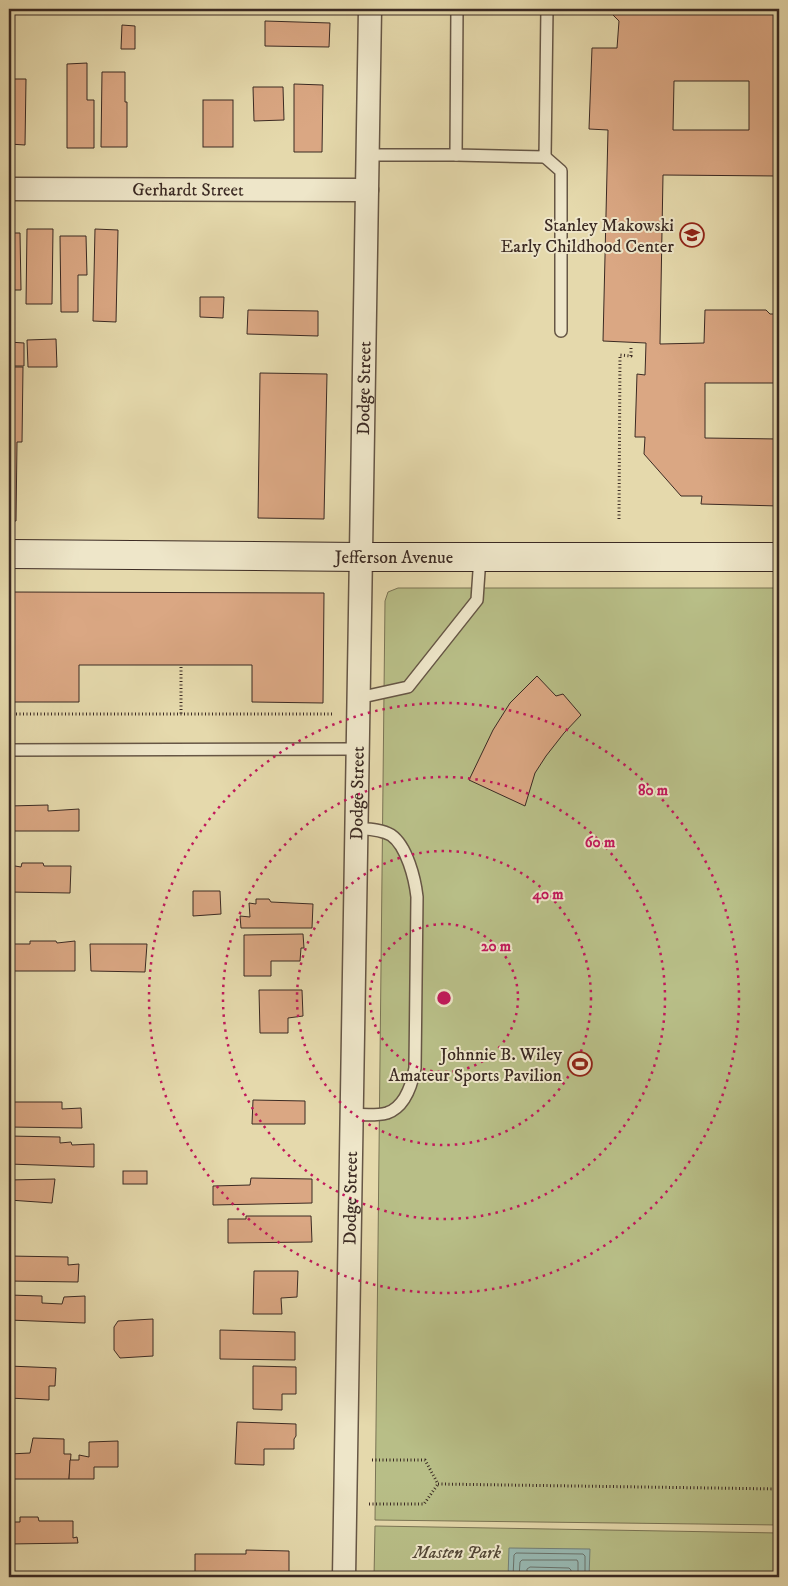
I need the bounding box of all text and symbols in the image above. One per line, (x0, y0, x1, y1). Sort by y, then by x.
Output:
street label: Gerhardt Street (132, 179, 244, 202)
place label: Stanley Makowski Early Childhood Center (501, 215, 674, 258)
school or university icon: Stanley Makowski Early Childhood Center (679, 222, 705, 248)
street label: Dodge Street (353, 341, 376, 435)
street label: Jefferson Avenue (333, 547, 453, 569)
street label: Dodge Street (346, 746, 370, 840)
text: 80 m (638, 781, 669, 800)
text: 60 m (585, 833, 616, 852)
text: 40 m (531, 885, 564, 904)
text: 20 m (481, 937, 512, 956)
centre of rings (435, 989, 453, 1007)
place label: Johnnie B. Wiley Amateur Sports Pavilion (389, 1044, 563, 1087)
sports icon: Johnnie B. Wiley Amateur Sports Pavilion (567, 1051, 593, 1077)
street label: Dodge Street (340, 1151, 363, 1245)
park label: Masten Park (411, 1542, 502, 1564)

